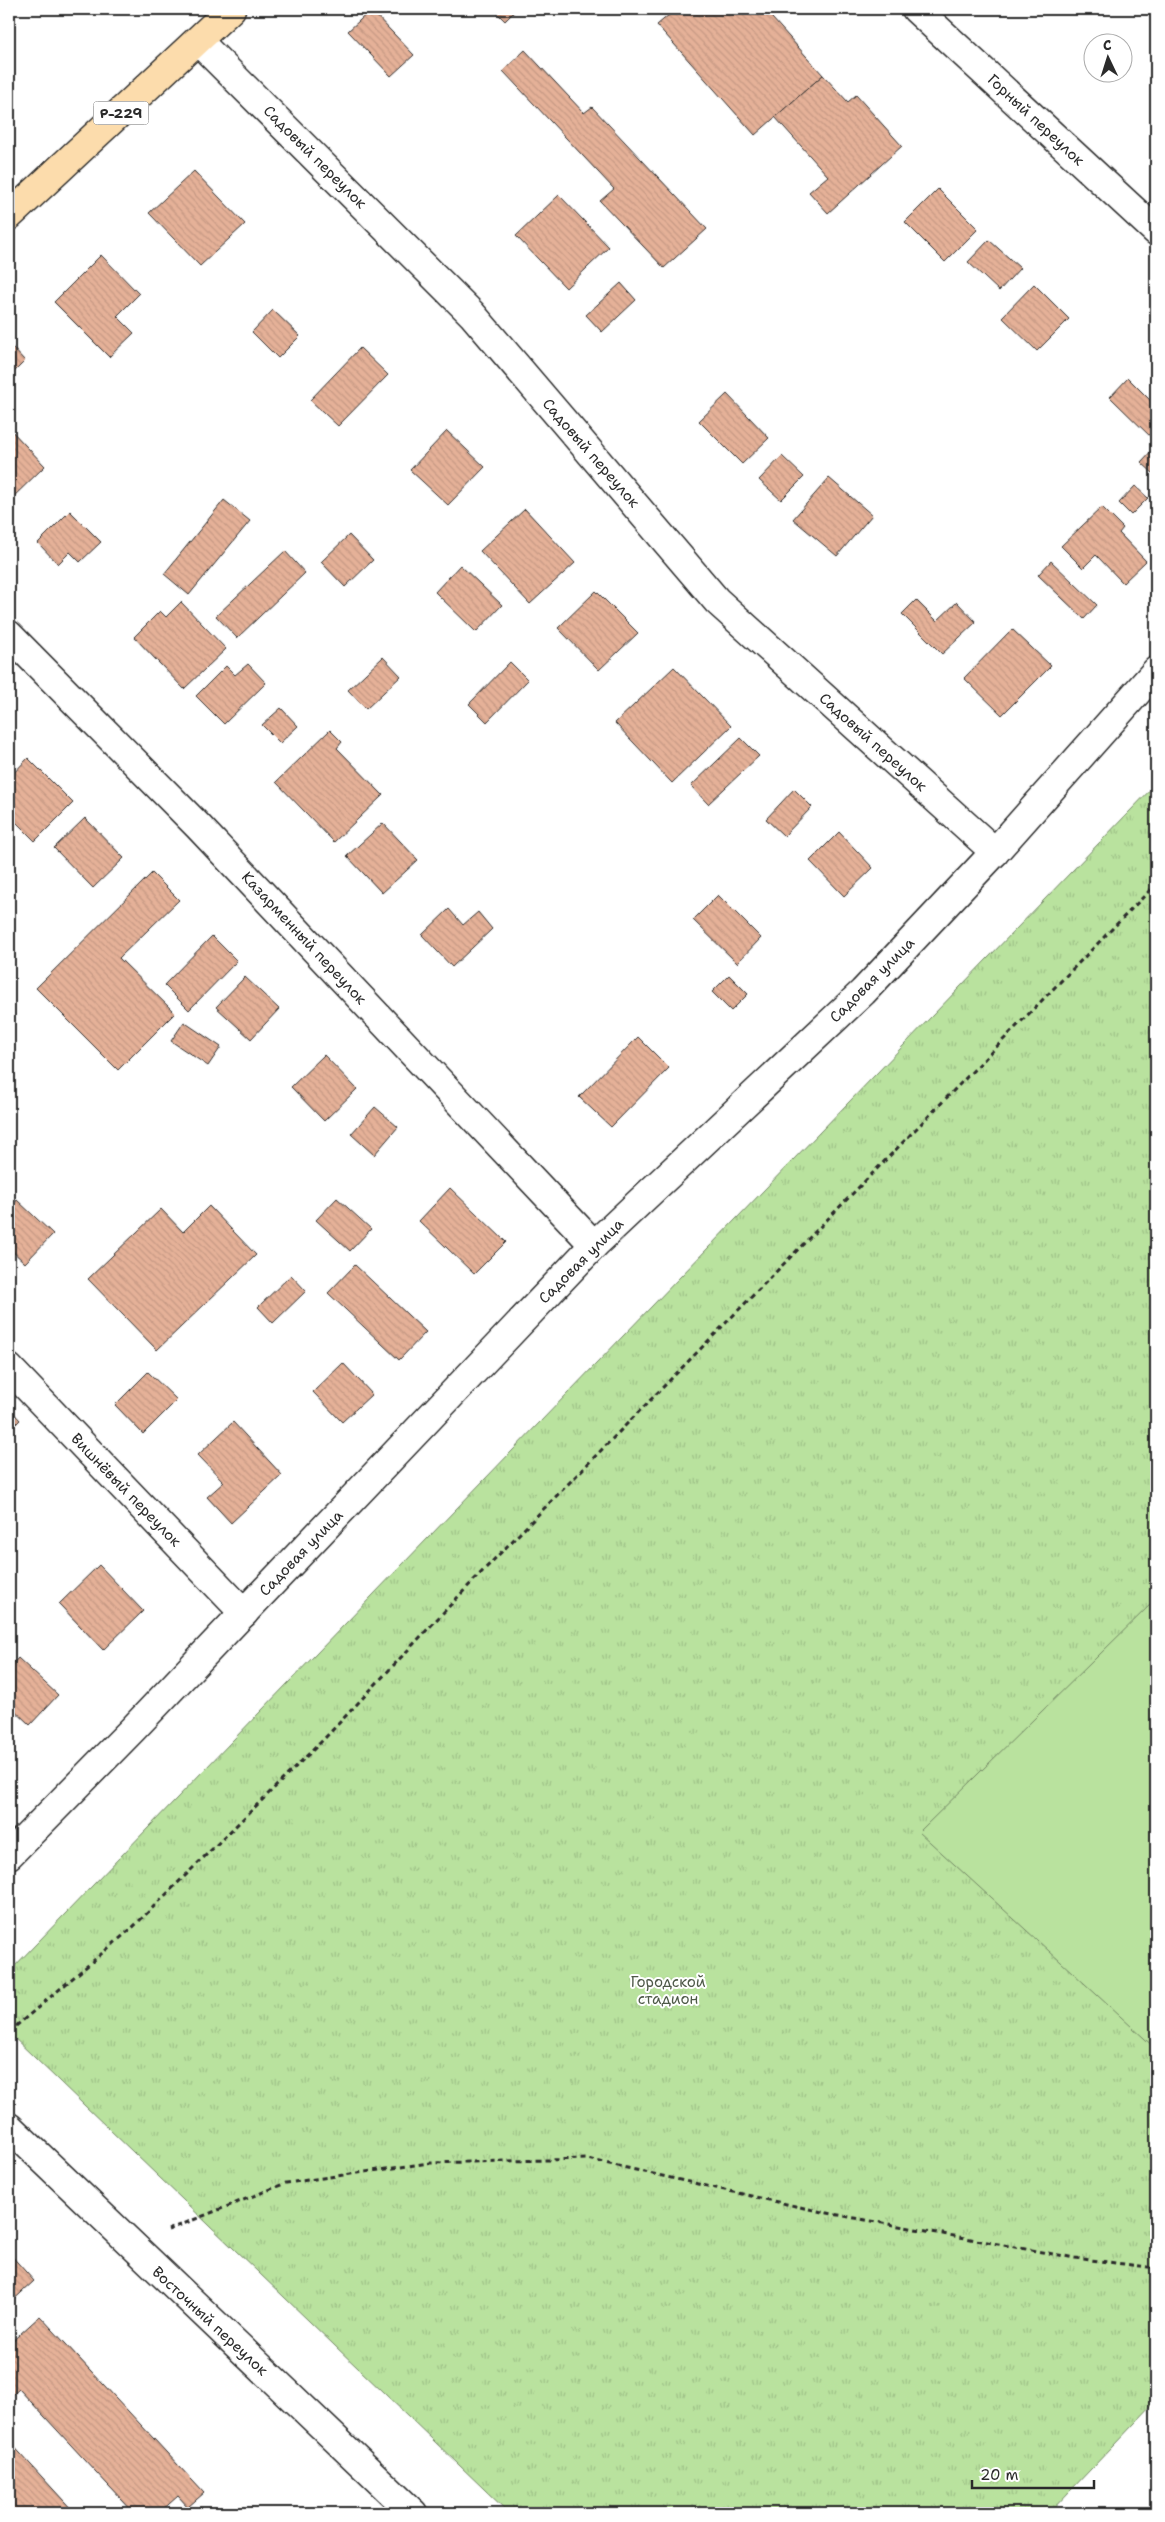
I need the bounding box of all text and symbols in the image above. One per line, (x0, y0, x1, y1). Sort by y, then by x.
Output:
north arrow (1082, 32, 1132, 82)
text: С (1102, 36, 1112, 54)
street label: Горный переулок (983, 70, 1089, 170)
street label: Садовый переулок (259, 101, 371, 213)
road number: Р-229 (94, 102, 148, 125)
street label: Садовый переулок (538, 394, 644, 512)
street label: Садовый переулок (815, 688, 931, 796)
street label: Казарменный переулок (237, 867, 371, 1009)
street label: Садовая улица (825, 933, 919, 1027)
street label: Садовая улица (534, 1214, 628, 1308)
street label: Вишнёвый переулок (67, 1429, 185, 1551)
street label: Садовая улица (255, 1505, 348, 1600)
park label: Городской стадион (630, 1972, 706, 2009)
street label: Восточный переулок (148, 2262, 272, 2380)
scale bar (972, 2457, 1095, 2489)
text: 20 m (980, 2465, 1019, 2485)

